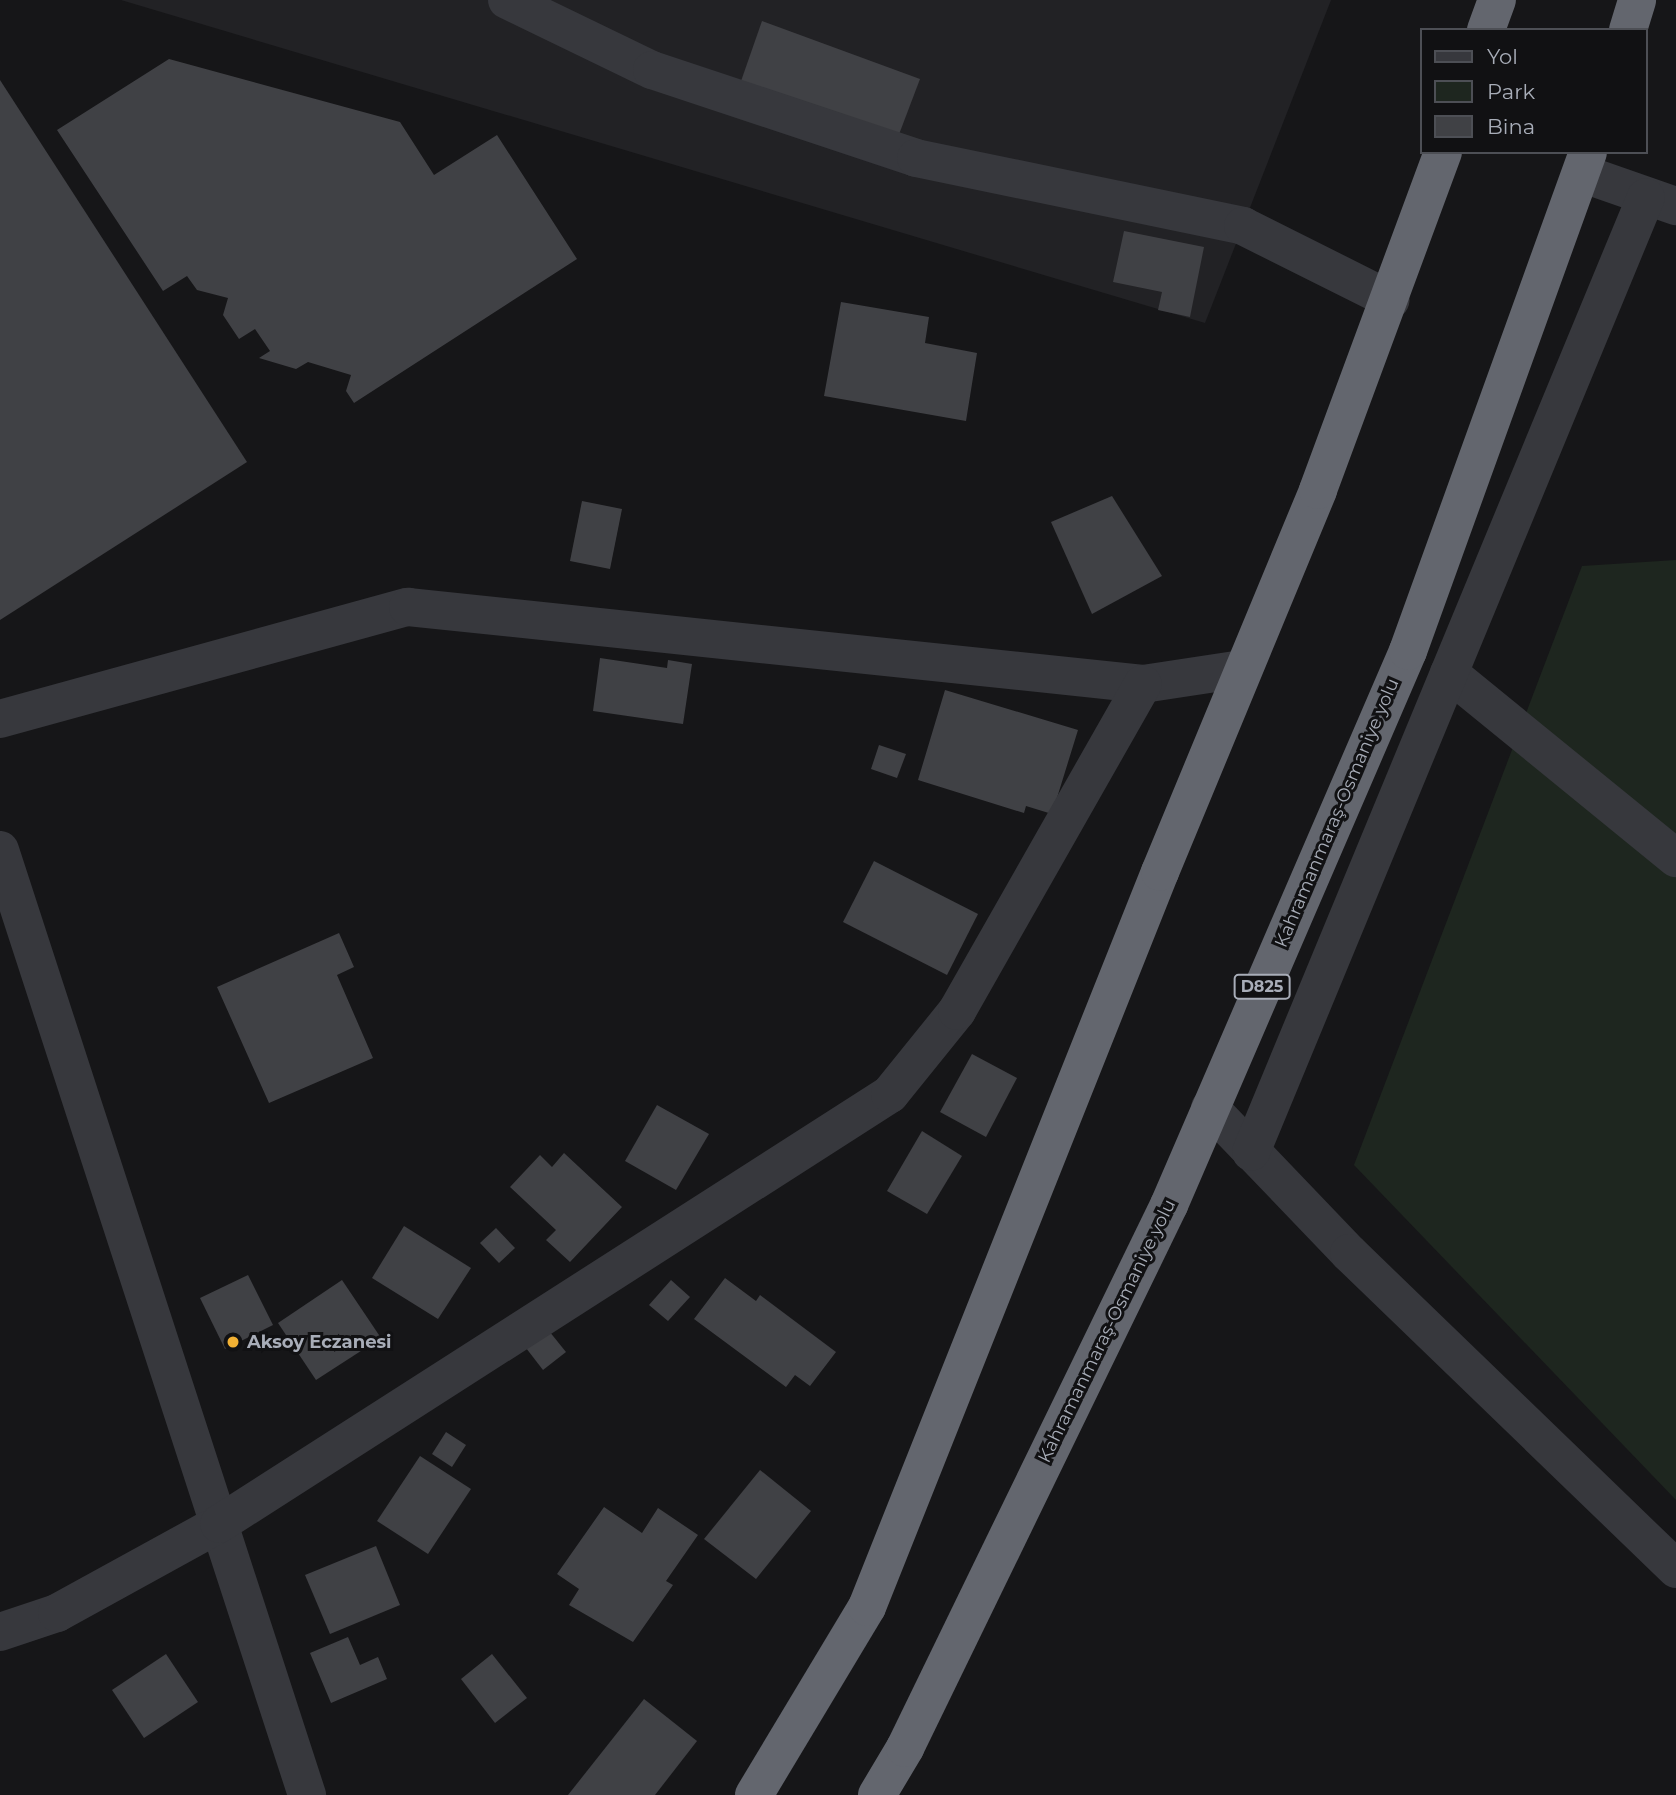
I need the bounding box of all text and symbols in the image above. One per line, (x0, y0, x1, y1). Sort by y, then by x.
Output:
legend (1420, 28, 1648, 154)
text: Yol (1487, 44, 1518, 69)
text: Park (1487, 79, 1535, 104)
text: Bina (1487, 114, 1535, 139)
street label: Kahramanmaraş-Osmaniye yolu (1270, 675, 1404, 951)
road number: D825 (1232, 974, 1292, 1000)
street label: Kahramanmaraş-Osmaniye yolu (1034, 1196, 1180, 1466)
place label: Aksoy Eczanesi (247, 1331, 391, 1353)
marker: Aksoy Eczanesi (225, 1334, 241, 1350)

